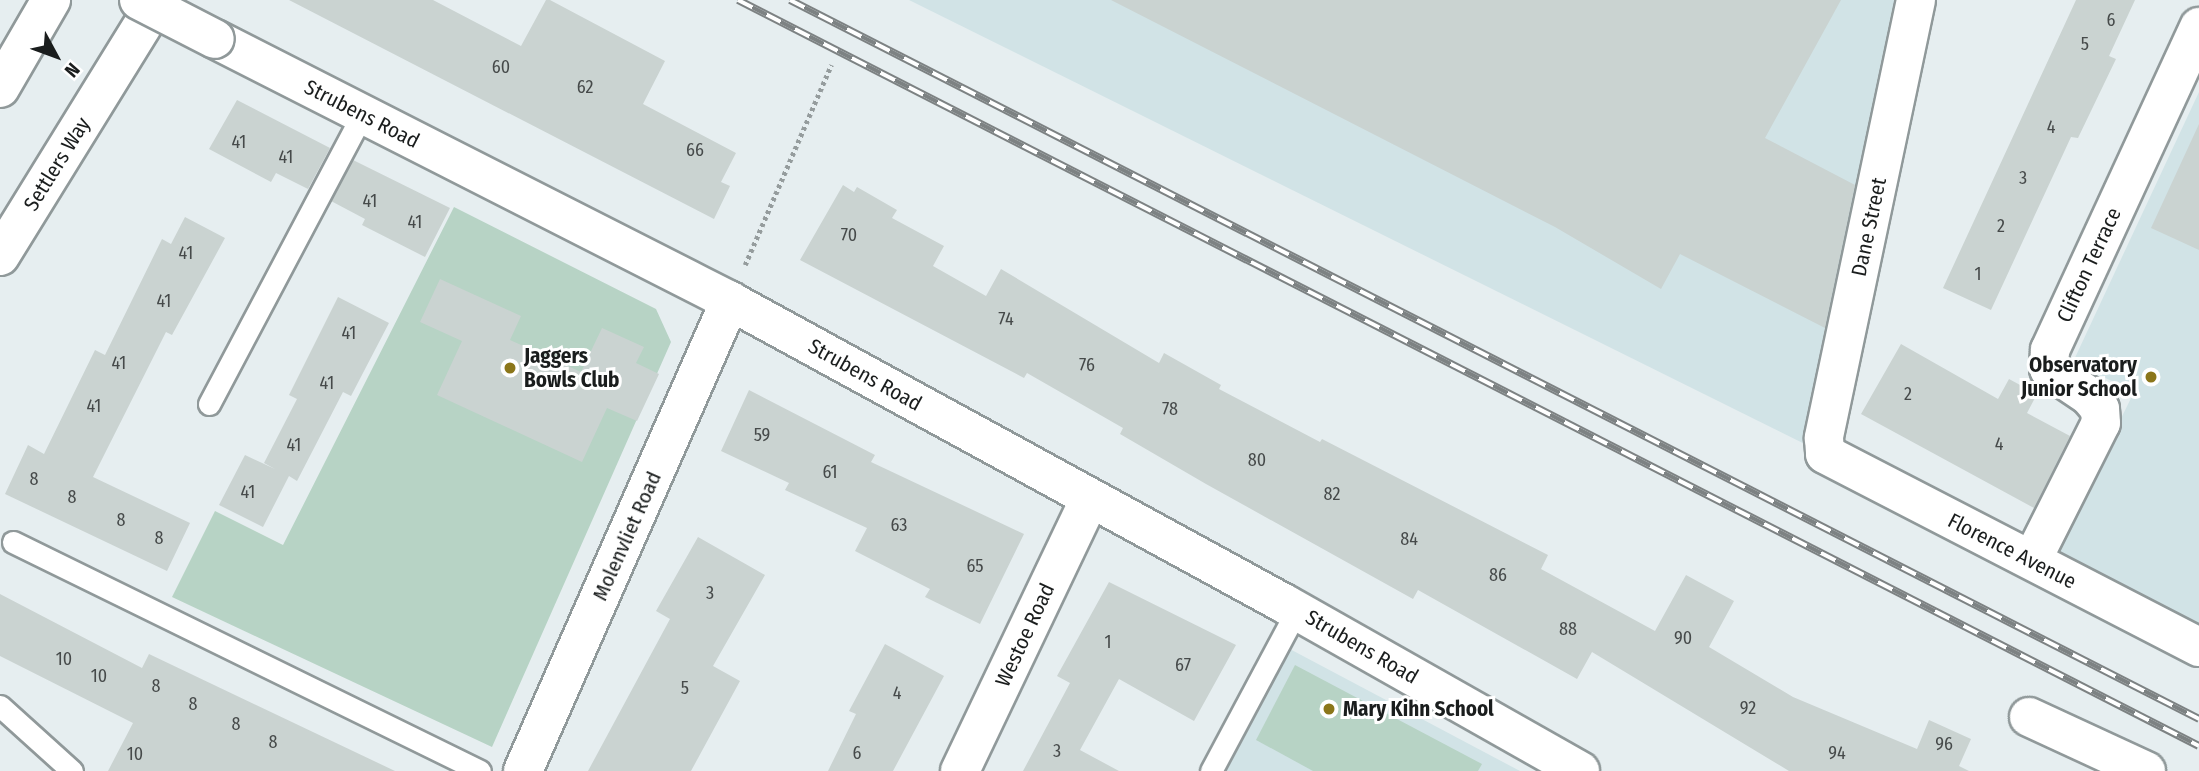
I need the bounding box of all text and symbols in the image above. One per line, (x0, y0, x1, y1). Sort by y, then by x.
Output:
house number: 6 (2107, 9, 2115, 31)
north arrow (21, 21, 91, 91)
house number: 5 (2081, 33, 2089, 55)
house number: 60 (492, 56, 510, 78)
text: N (60, 58, 85, 82)
street label: Strubens Road (300, 74, 424, 154)
house number: 62 (577, 76, 593, 98)
street label: Settlers Way (18, 113, 96, 215)
house number: 4 (2047, 116, 2055, 138)
house number: 41 (232, 131, 246, 153)
house number: 66 (686, 139, 704, 161)
house number: 41 (279, 146, 293, 168)
house number: 3 (2019, 167, 2027, 189)
street label: Dane Street (1846, 175, 1892, 279)
house number: 41 (363, 190, 377, 212)
street label: Clifton Terrace (2051, 204, 2127, 326)
house number: 41 (408, 211, 422, 233)
house number: 2 (1997, 215, 2005, 237)
house number: 70 (841, 224, 857, 246)
house number: 41 (179, 242, 193, 264)
house number: 1 (1974, 263, 1982, 285)
house number: 41 (157, 290, 171, 312)
house number: 74 (998, 308, 1014, 330)
house number: 41 (342, 322, 356, 344)
street label: Strubens Road (804, 334, 926, 416)
place label: Jaggers Bowls Club (524, 343, 620, 393)
house number: 41 (112, 352, 126, 374)
place label: Observatory Junior School (2021, 352, 2137, 402)
house number: 76 (1079, 354, 1095, 376)
marker: Jaggers Bowls Club (502, 360, 518, 376)
marker: Observatory Junior School (2143, 369, 2159, 385)
house number: 41 (320, 372, 334, 394)
house number: 2 (1904, 383, 1912, 405)
house number: 41 (87, 395, 101, 417)
house number: 78 (1162, 398, 1178, 420)
house number: 59 (754, 424, 770, 446)
house number: 4 (1995, 433, 2003, 455)
house number: 41 (287, 434, 301, 456)
house number: 80 (1248, 449, 1266, 471)
house number: 61 (822, 461, 838, 483)
house number: 8 (30, 468, 38, 490)
street label: Molenvliet Road (587, 468, 667, 604)
house number: 41 (241, 481, 255, 503)
house number: 82 (1324, 483, 1340, 505)
house number: 8 (68, 486, 76, 508)
street label: Florence Avenue (1944, 508, 2080, 594)
house number: 8 (117, 509, 125, 531)
house number: 63 (891, 514, 907, 536)
house number: 8 (155, 527, 163, 549)
house number: 84 (1400, 528, 1418, 550)
house number: 65 (966, 555, 984, 577)
house number: 86 (1489, 564, 1507, 586)
street label: Westoe Road (990, 579, 1060, 691)
house number: 3 (706, 582, 714, 604)
street label: Strubens Road (1301, 605, 1423, 689)
house number: 88 (1559, 618, 1577, 640)
house number: 90 (1674, 627, 1692, 649)
house number: 1 (1104, 631, 1112, 653)
house number: 10 (56, 648, 72, 670)
house number: 67 (1175, 654, 1191, 676)
house number: 10 (91, 665, 107, 687)
house number: 8 (152, 675, 160, 697)
house number: 5 (681, 677, 689, 699)
house number: 4 (893, 682, 901, 704)
house number: 8 (189, 693, 197, 715)
place label: Mary Kihn School (1343, 696, 1494, 722)
house number: 92 (1740, 697, 1756, 719)
marker: Mary Kihn School (1321, 701, 1337, 717)
house number: 8 (232, 713, 240, 735)
house number: 8 (269, 731, 277, 753)
house number: 96 (1935, 733, 1953, 755)
house number: 3 (1053, 740, 1061, 762)
house number: 6 (853, 742, 861, 764)
house number: 94 (1828, 742, 1846, 764)
house number: 10 (127, 743, 143, 765)

